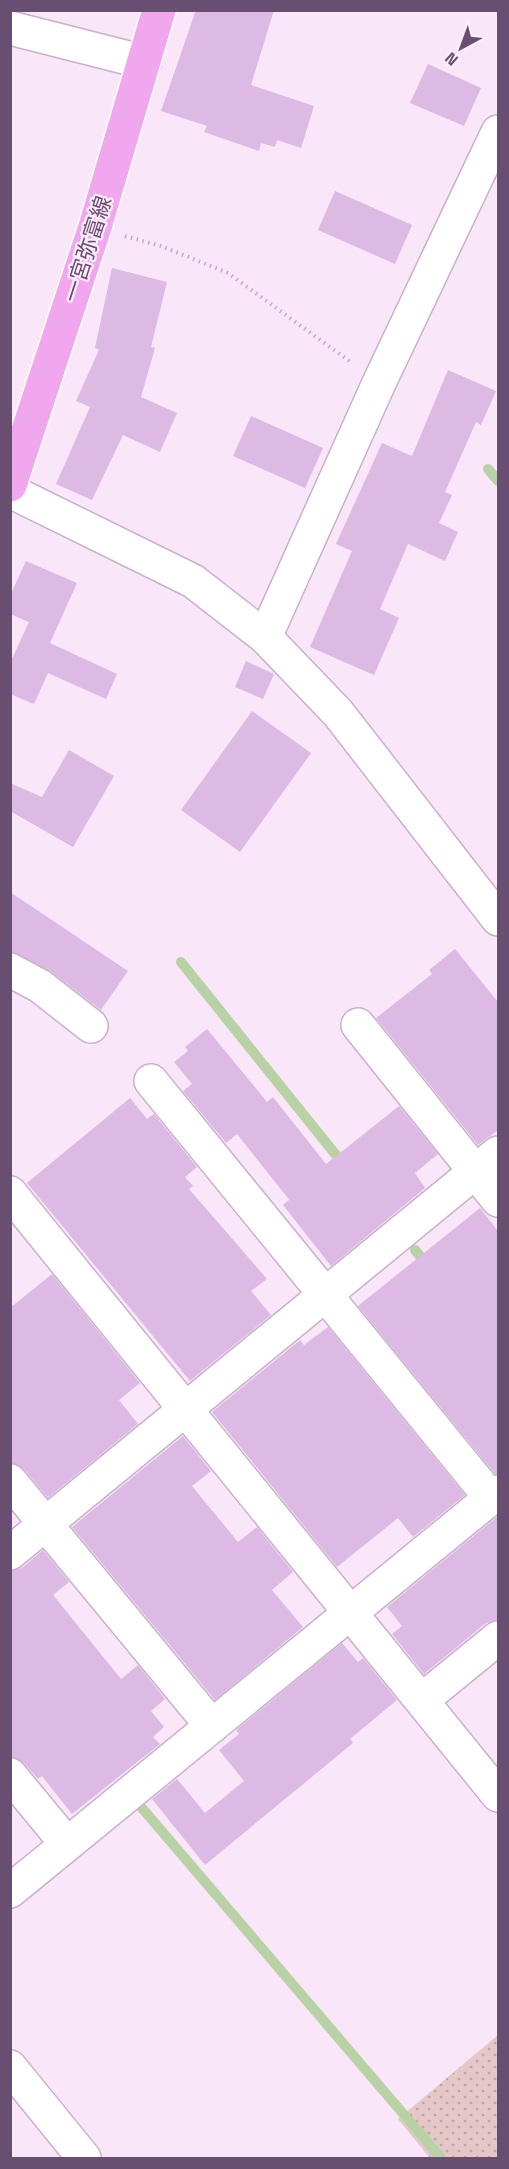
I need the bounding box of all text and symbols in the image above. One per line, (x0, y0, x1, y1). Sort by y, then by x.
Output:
north arrow (431, 18, 491, 78)
text: N (441, 47, 462, 70)
street label: 一宮弥富線 (57, 192, 117, 306)

